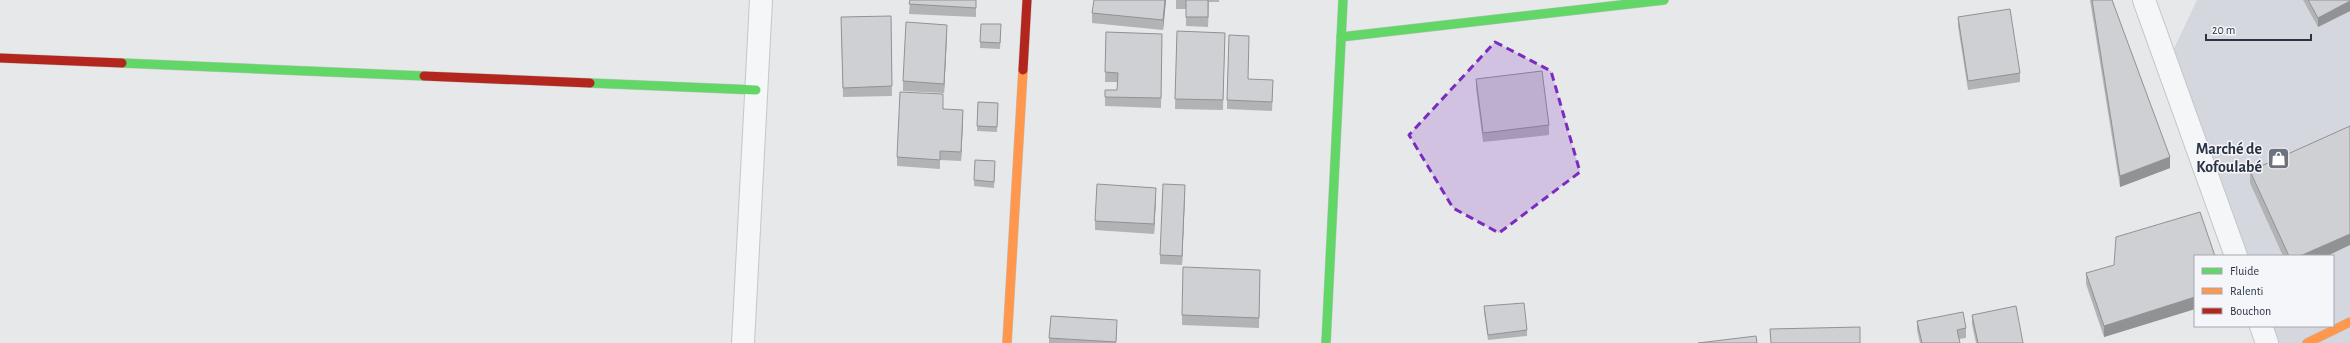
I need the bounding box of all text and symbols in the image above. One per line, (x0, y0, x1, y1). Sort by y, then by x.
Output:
scale bar (2206, 16, 2311, 42)
text: 20 m (2212, 24, 2235, 36)
place label: Marché de Kofoulabé (2196, 141, 2262, 175)
shop icon: Marché de Kofoulabé (2265, 145, 2291, 171)
legend (2194, 255, 2334, 327)
text: Fluide (2230, 265, 2259, 277)
text: Ralenti (2230, 285, 2263, 297)
text: Bouchon (2230, 305, 2271, 317)

